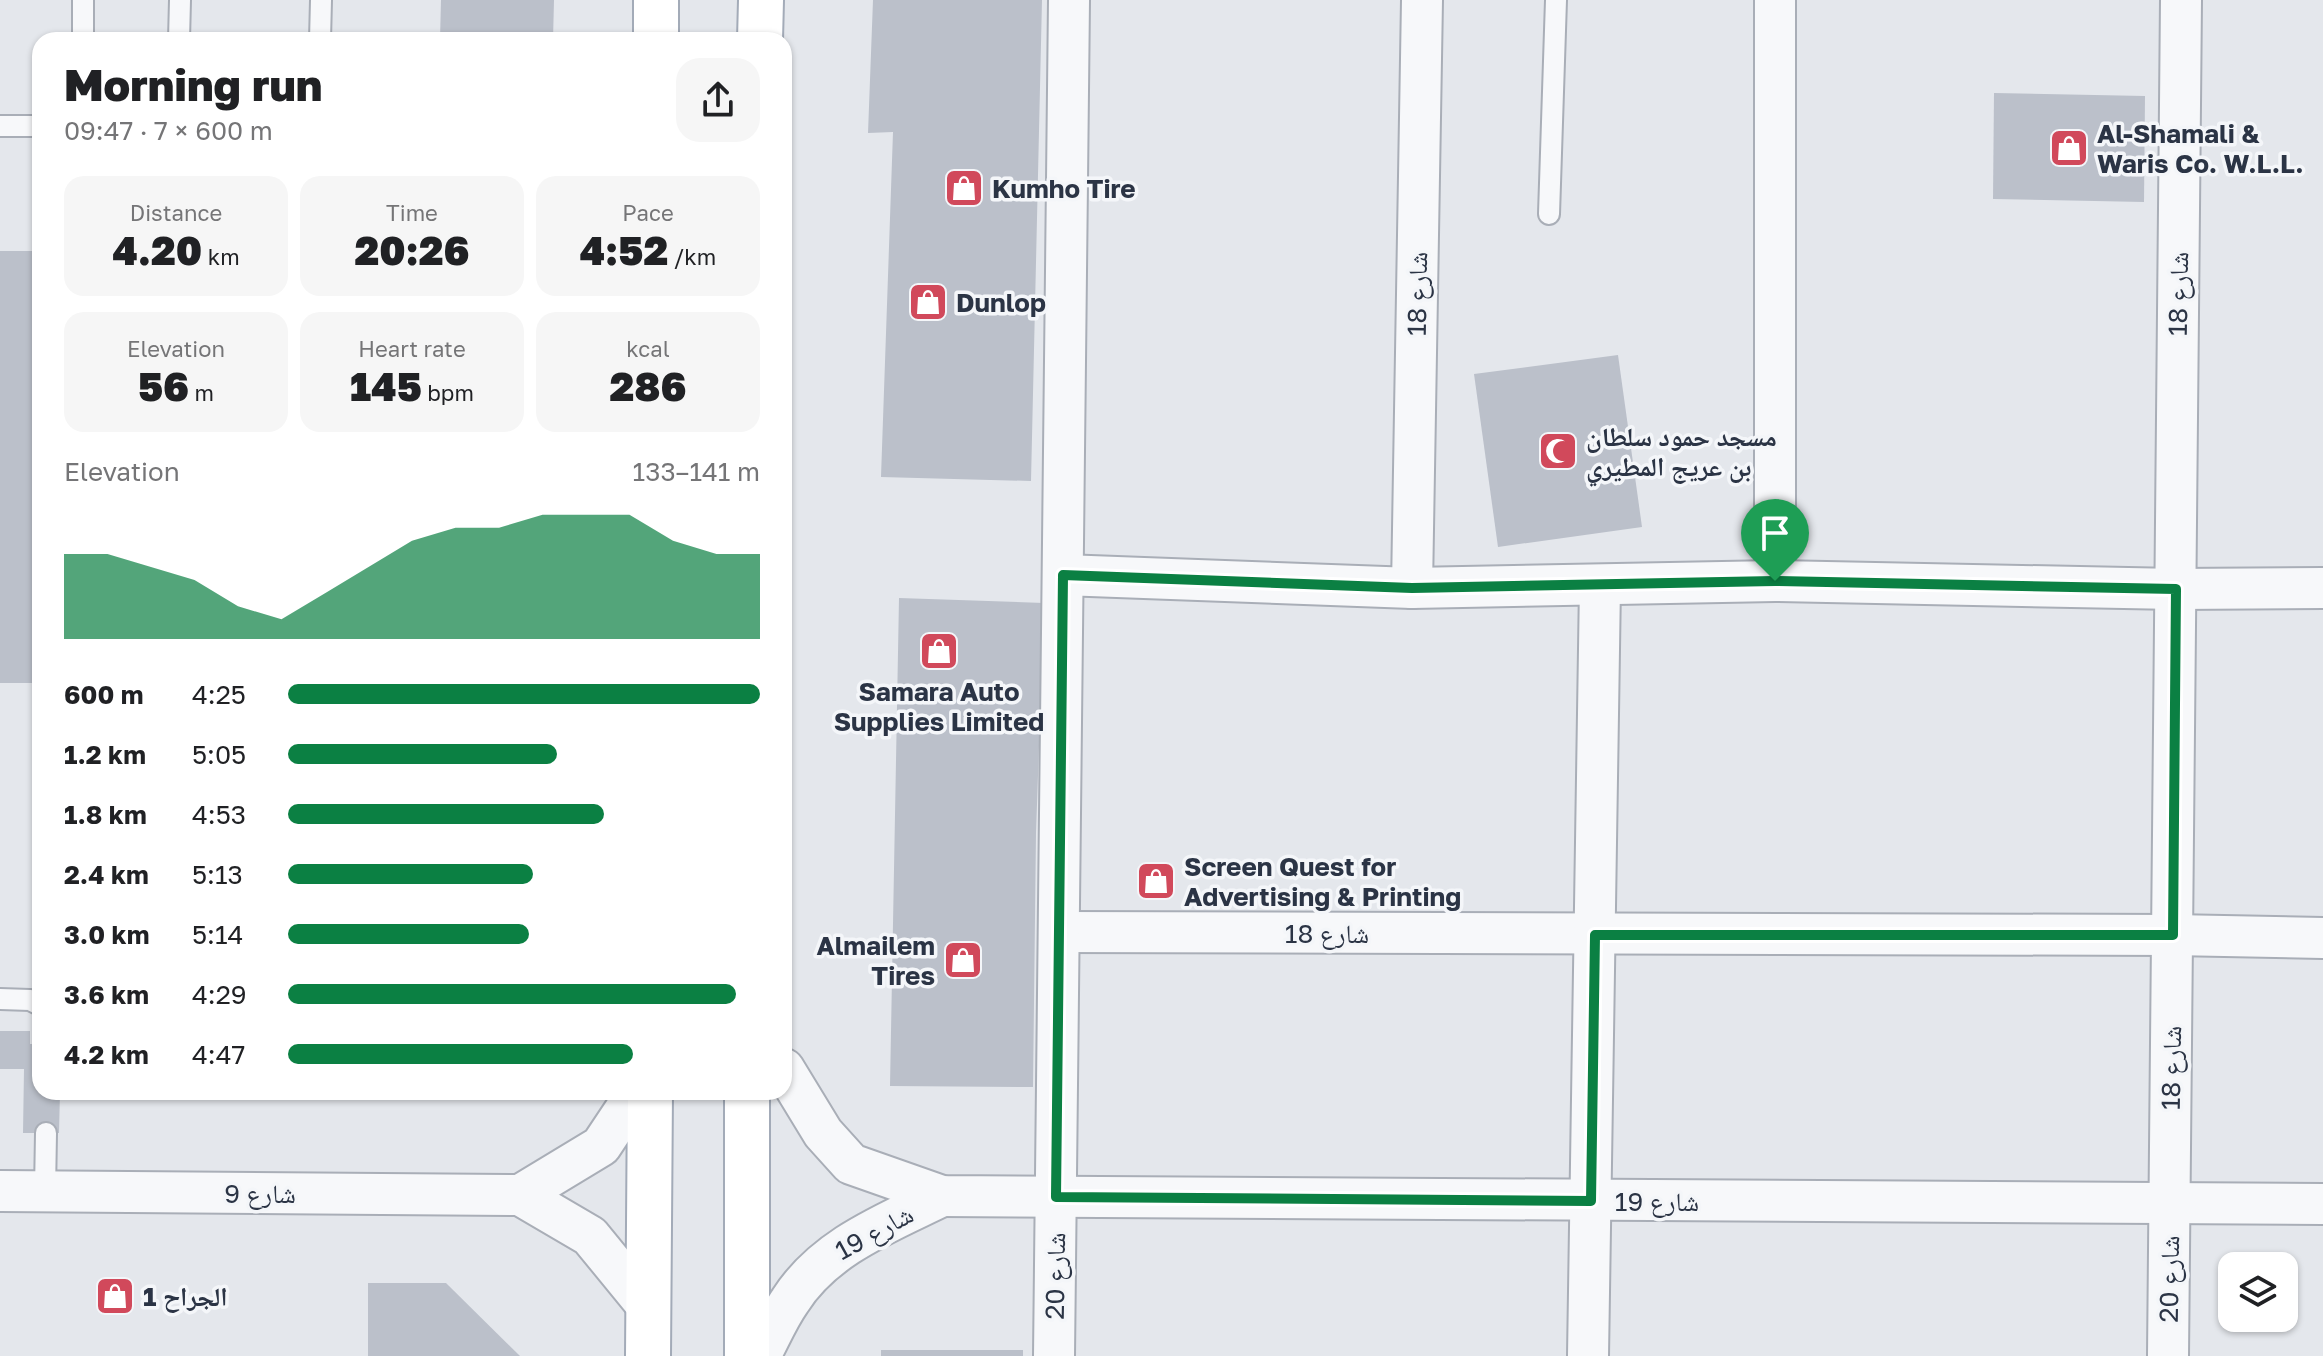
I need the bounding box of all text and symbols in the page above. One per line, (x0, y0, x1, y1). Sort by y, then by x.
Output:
text: Morning run (64, 58, 322, 111)
button: share (676, 58, 760, 142)
text: 09:47 · 7 × 600 m (64, 115, 273, 146)
place label: Al-Shamali & Waris Co. W.L.L. (2097, 118, 2304, 179)
shop icon: Al-Shamali & Waris Co. W.L.L. (2048, 127, 2090, 169)
shop icon: Kumho Tire (943, 167, 985, 209)
place label: Kumho Tire (992, 173, 1136, 204)
text: Distance (130, 199, 222, 226)
text: Time (386, 199, 438, 226)
text: Pace (622, 199, 674, 226)
text: 4.20 (112, 226, 202, 274)
text: 20:26 (354, 226, 470, 274)
text: 4:52 (580, 226, 668, 274)
text: km (202, 243, 240, 270)
text: /km (668, 243, 716, 270)
street label: شارع 18 (1401, 252, 1434, 336)
street label: شارع 18 (2162, 252, 2195, 336)
shop icon: Dunlop (907, 281, 949, 323)
place label: Dunlop (956, 287, 1046, 318)
text: Elevation (127, 335, 225, 362)
text: Heart rate (358, 335, 466, 362)
text: kcal (626, 335, 670, 362)
text: 56 (138, 362, 189, 410)
text: 145 (350, 362, 422, 410)
text: 286 (610, 362, 687, 410)
text: m (189, 379, 214, 406)
text: bpm (422, 379, 474, 406)
place label: مسجد حمود سلطان بن عريج المطيري (1586, 421, 1777, 487)
mosque icon: مسجد حمود سلطان بن عريج المطيري (1537, 430, 1579, 472)
text: Elevation (64, 456, 180, 487)
text: 133–141 m (633, 456, 760, 487)
pin (1741, 499, 1809, 581)
icon: arrive (1753, 511, 1797, 555)
shop icon: Samara Auto Supplies Limited (918, 630, 960, 672)
place label: Samara Auto Supplies Limited (834, 676, 1044, 737)
text: 600 m (64, 679, 144, 710)
text: 4:25 (192, 679, 246, 710)
text: 1.2 km (64, 739, 146, 770)
text: 5:05 (192, 739, 246, 770)
text: 1.8 km (64, 799, 147, 830)
text: 4:53 (192, 799, 246, 830)
place label: Screen Quest for Advertising & Printing (1184, 851, 1461, 912)
text: 2.4 km (64, 859, 149, 890)
text: 5:13 (192, 859, 243, 890)
shop icon: Screen Quest for Advertising & Printing (1135, 860, 1177, 902)
street label: شارع 18 (1285, 918, 1369, 950)
text: 3.0 km (64, 919, 149, 950)
text: 5:14 (192, 919, 243, 950)
place label: Almailem Tires (816, 930, 935, 991)
shop icon: Almailem Tires (942, 939, 984, 981)
text: 3.6 km (64, 979, 149, 1010)
text: 4:29 (192, 979, 246, 1010)
street label: شارع 18 (2155, 1026, 2188, 1110)
text: 4.2 km (64, 1039, 149, 1070)
text: 4:47 (192, 1039, 245, 1070)
street label: شارع 9 (224, 1178, 296, 1210)
street label: شارع 19 (1615, 1186, 1699, 1218)
street label: شارع 19 (830, 1198, 919, 1267)
street label: شارع 20 (1039, 1232, 1072, 1320)
street label: شارع 20 (2153, 1235, 2186, 1323)
map controls (2218, 1252, 2298, 1332)
button: layers (2218, 1252, 2298, 1332)
shop icon: الجراح 1 (94, 1275, 136, 1317)
place label: الجراح 1 (143, 1281, 228, 1313)

